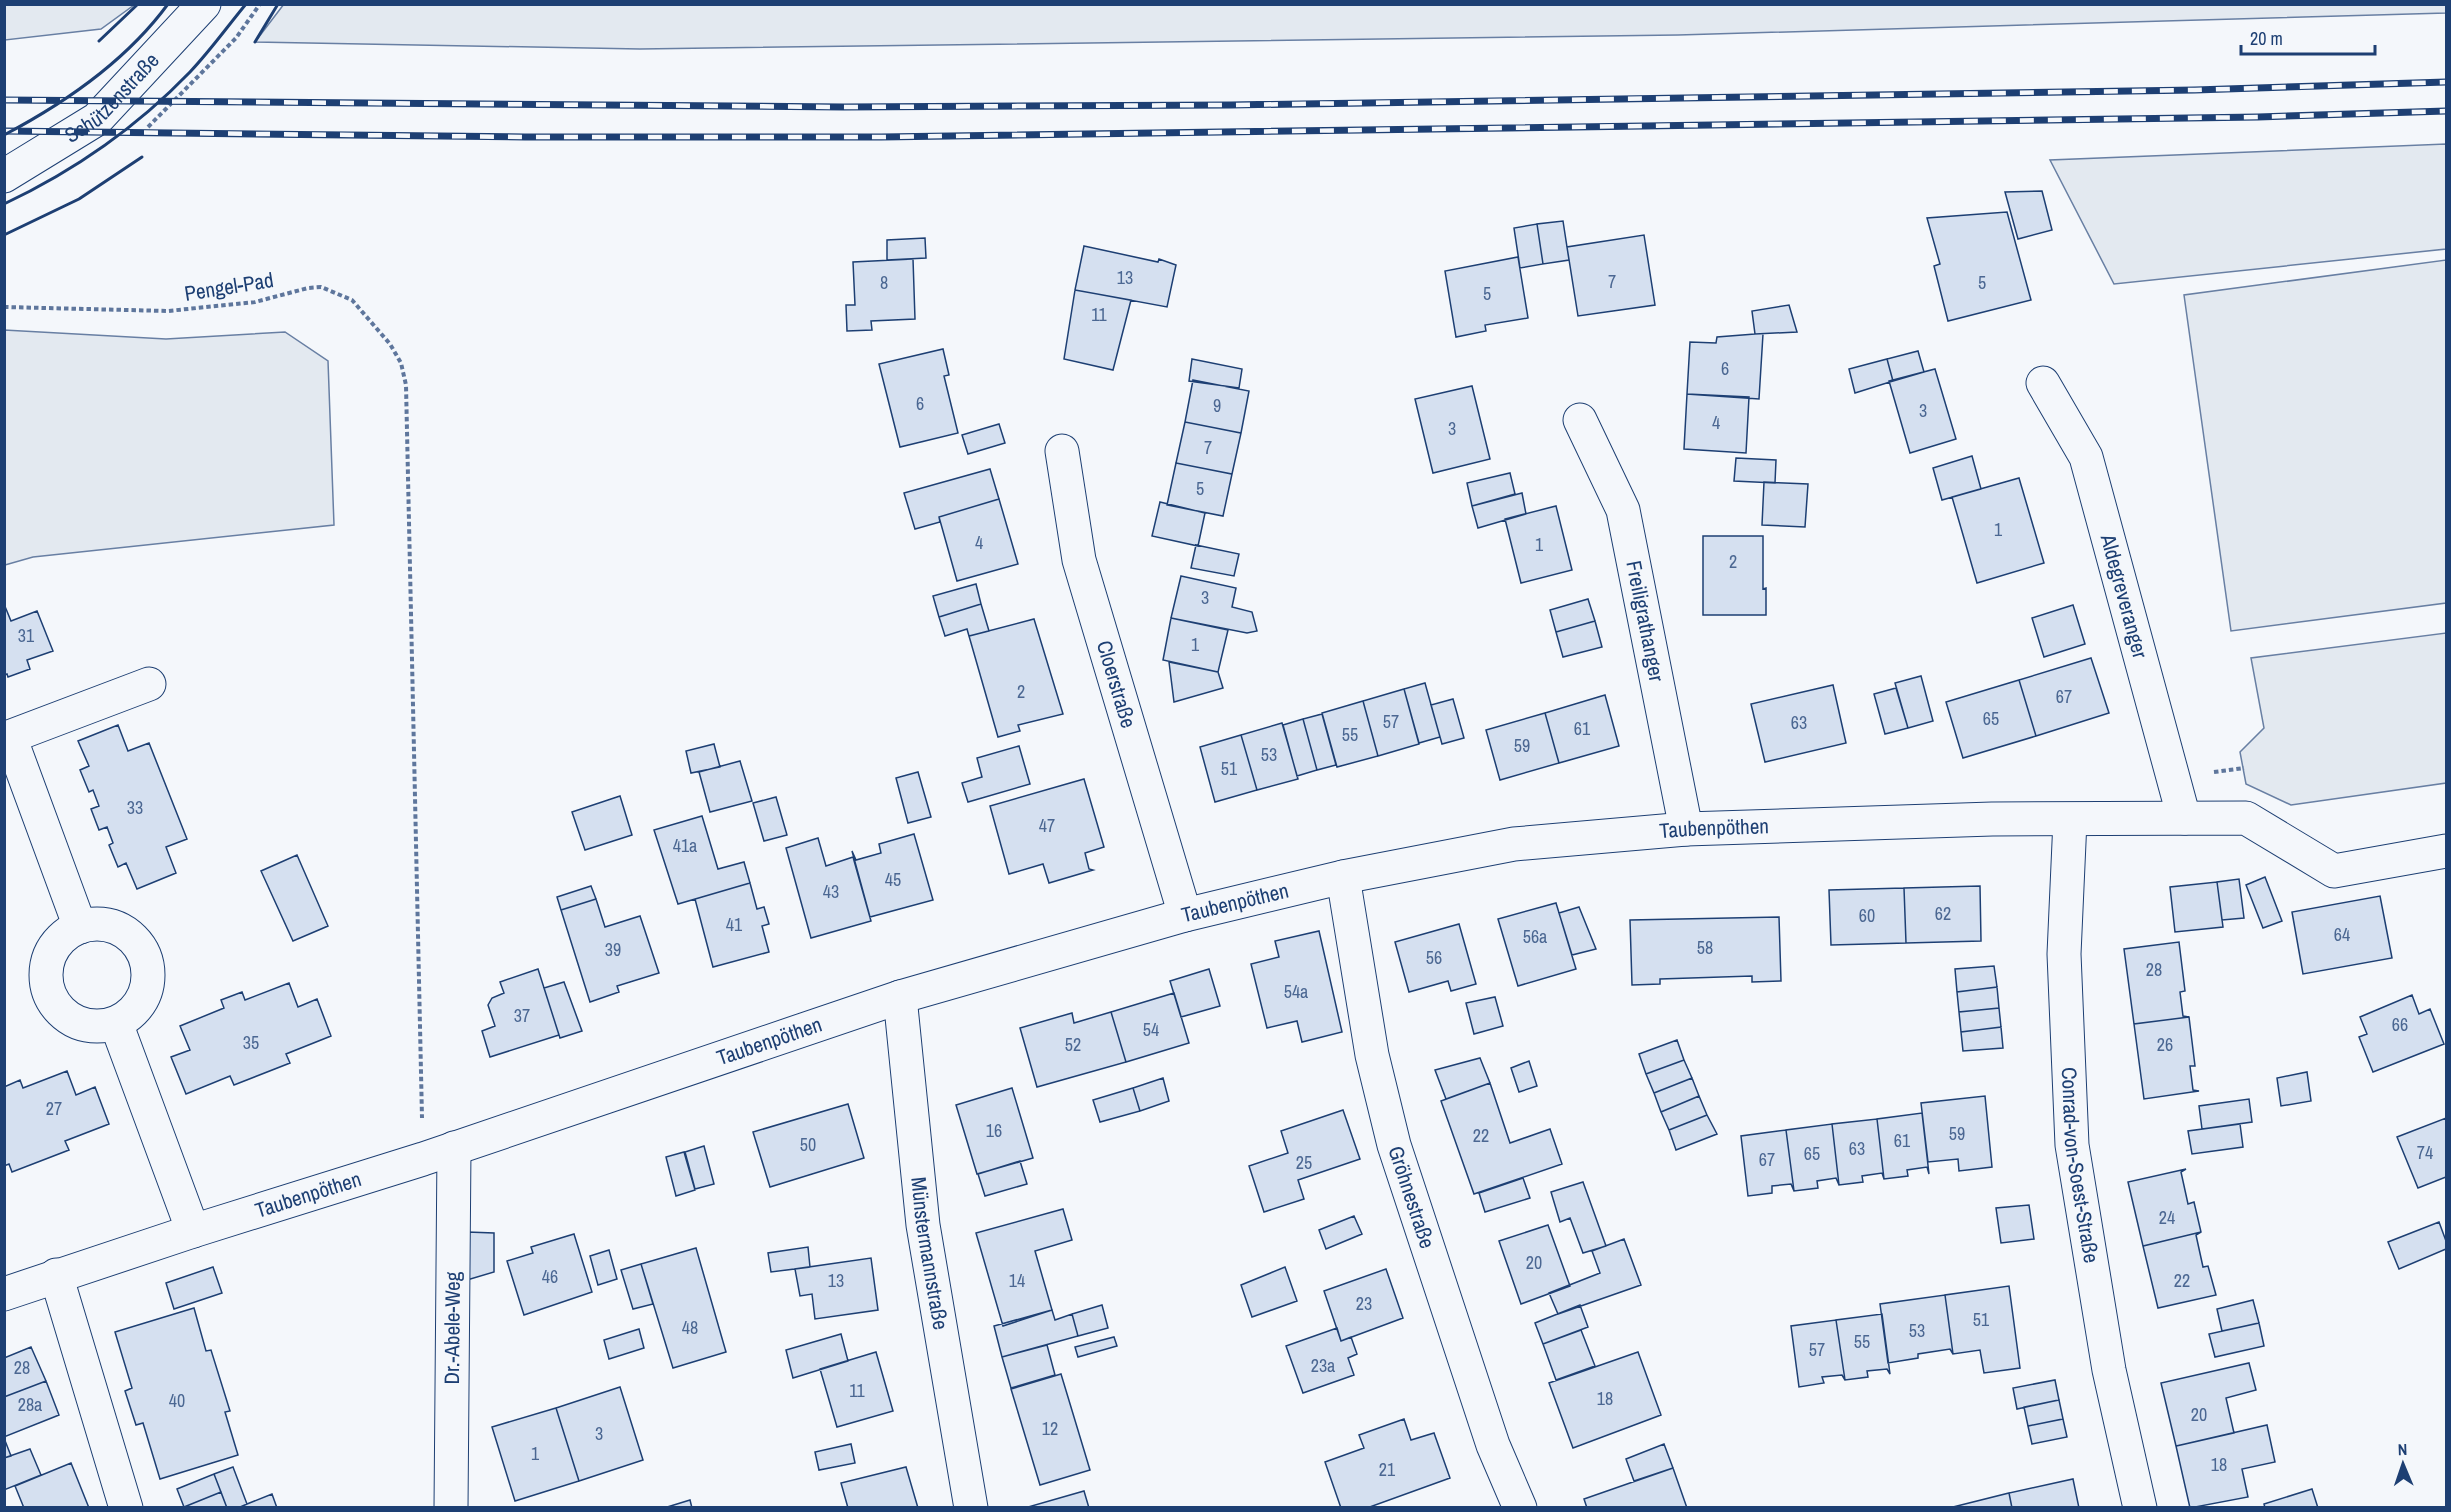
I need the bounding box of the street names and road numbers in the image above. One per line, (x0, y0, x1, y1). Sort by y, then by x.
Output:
street label: Schützenstraße (59, 46, 165, 149)
street label: Pengel-Pad (182, 265, 276, 308)
street label: Aldegreveranger (2093, 530, 2155, 662)
street label: Freiligrathanger (1619, 558, 1672, 684)
street label: Cloerstraße (1090, 637, 1143, 731)
street label: Taubenpöthen (1658, 811, 1769, 845)
street label: Taubenpöthen (1178, 876, 1292, 929)
street label: Taubenpöthen (713, 1010, 826, 1072)
street label: Conrad-von-Soest-Straße (2055, 1067, 2106, 1265)
street label: Gröhnestraße (1381, 1142, 1442, 1252)
street label: Taubenpöthen (252, 1164, 365, 1225)
street label: Münstermannstraße (904, 1176, 956, 1332)
street label: Dr.-Abele-Weg (437, 1271, 467, 1384)

